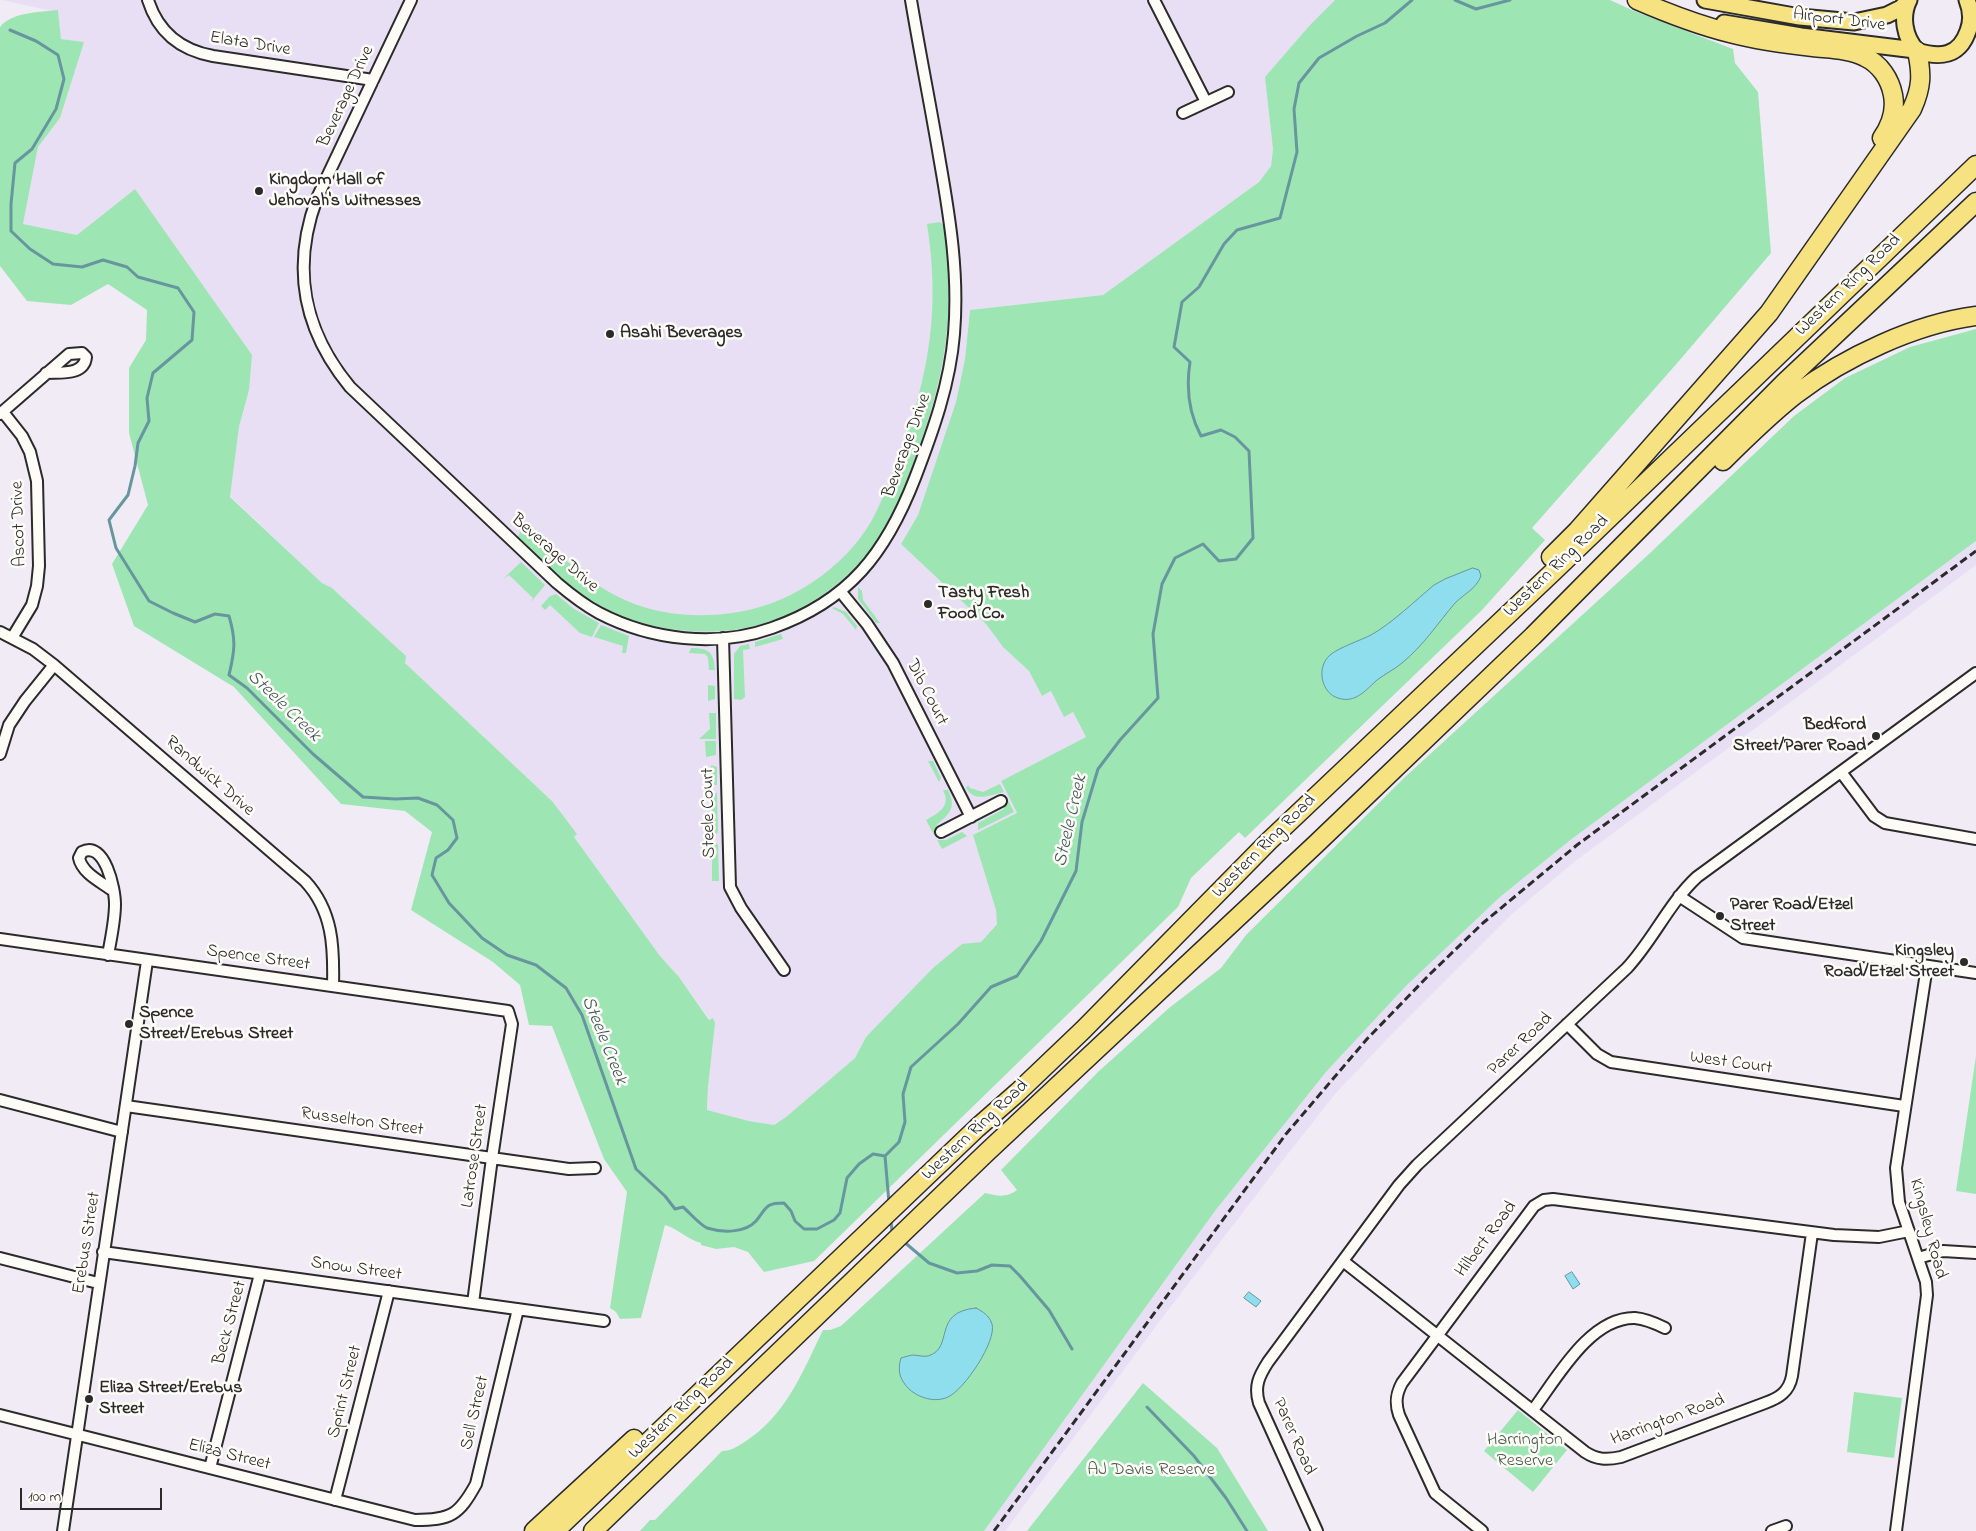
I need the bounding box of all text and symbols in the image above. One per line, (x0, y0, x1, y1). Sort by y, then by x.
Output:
street label: Airport Drive (1792, 5, 1886, 37)
street label: Elata Drive (208, 28, 292, 62)
street label: Beverage Drive (314, 43, 380, 151)
place label: Kingdom Hall of Jehovah's Witnesses (269, 170, 421, 212)
marker: Kingdom Hall of Jehovah's Witnesses (253, 185, 265, 197)
street label: Western Ring Road (1792, 230, 1906, 342)
place label: Asahi Beverages (620, 323, 743, 345)
marker: Asahi Beverages (604, 328, 616, 340)
street label: Beverage Drive (879, 391, 937, 501)
street label: Ascot Drive (8, 481, 32, 567)
street label: Beverage Drive (506, 510, 602, 598)
street label: Western Ring Road (1500, 511, 1614, 623)
place label: Tasty Fresh Food Co. (938, 583, 1029, 626)
marker: Tasty Fresh Food Co. (922, 598, 934, 610)
street label: Dib Court (900, 656, 952, 730)
water label: Steele Creek (241, 666, 325, 748)
place label: Bedford Street/Parer Road (1733, 715, 1866, 758)
marker: Bedford Street/Parer Road (1870, 730, 1882, 742)
street label: Randwick Drive (160, 732, 258, 822)
street label: Steele Court (698, 768, 722, 858)
water label: Steele Creek (1050, 773, 1094, 869)
street label: Western Ring Road (1209, 791, 1321, 903)
place label: Parer Road/Etzel Street (1730, 895, 1853, 938)
marker: Parer Road/Etzel Street (1714, 910, 1726, 922)
street label: Spence Street (205, 941, 311, 977)
place label: Kingsley Road/Etzel Street (1824, 941, 1954, 984)
marker: Kingsley Road/Etzel Street (1958, 956, 1970, 968)
water label: Steele Creek (575, 993, 631, 1089)
place label: Spence Street/Erebus Street (139, 1003, 293, 1046)
street label: Parer Road (1484, 1009, 1558, 1081)
marker: Spence Street/Erebus Street (123, 1018, 135, 1030)
street label: West Court (1688, 1048, 1774, 1080)
street label: Western Ring Road (918, 1076, 1034, 1186)
street label: Latrose Street (458, 1103, 494, 1209)
street label: Russelton Street (299, 1104, 425, 1142)
street label: Kingsley Road (1903, 1177, 1951, 1281)
street label: Erebus Street (69, 1190, 107, 1296)
street label: Hilbert Road (1451, 1198, 1523, 1282)
street label: Snow Street (309, 1253, 403, 1287)
street label: Beck Street (209, 1279, 253, 1367)
street label: Sprint Street (324, 1343, 368, 1441)
street label: Western Ring Road (625, 1353, 739, 1465)
street label: Sell Street (457, 1374, 495, 1452)
place label: Eliza Street/Erebus Street (99, 1378, 242, 1420)
street label: Harrington Road (1608, 1390, 1728, 1452)
marker: Eliza Street/Erebus Street (83, 1393, 95, 1405)
street label: Parer Road (1266, 1395, 1320, 1479)
park label: Harrington Reserve (1487, 1430, 1563, 1472)
street label: Eliza Street (185, 1435, 273, 1477)
park label: AJ Davis Reserve (1087, 1460, 1215, 1482)
scale bar (22, 1478, 165, 1510)
text: 100 m (28, 1486, 61, 1508)

